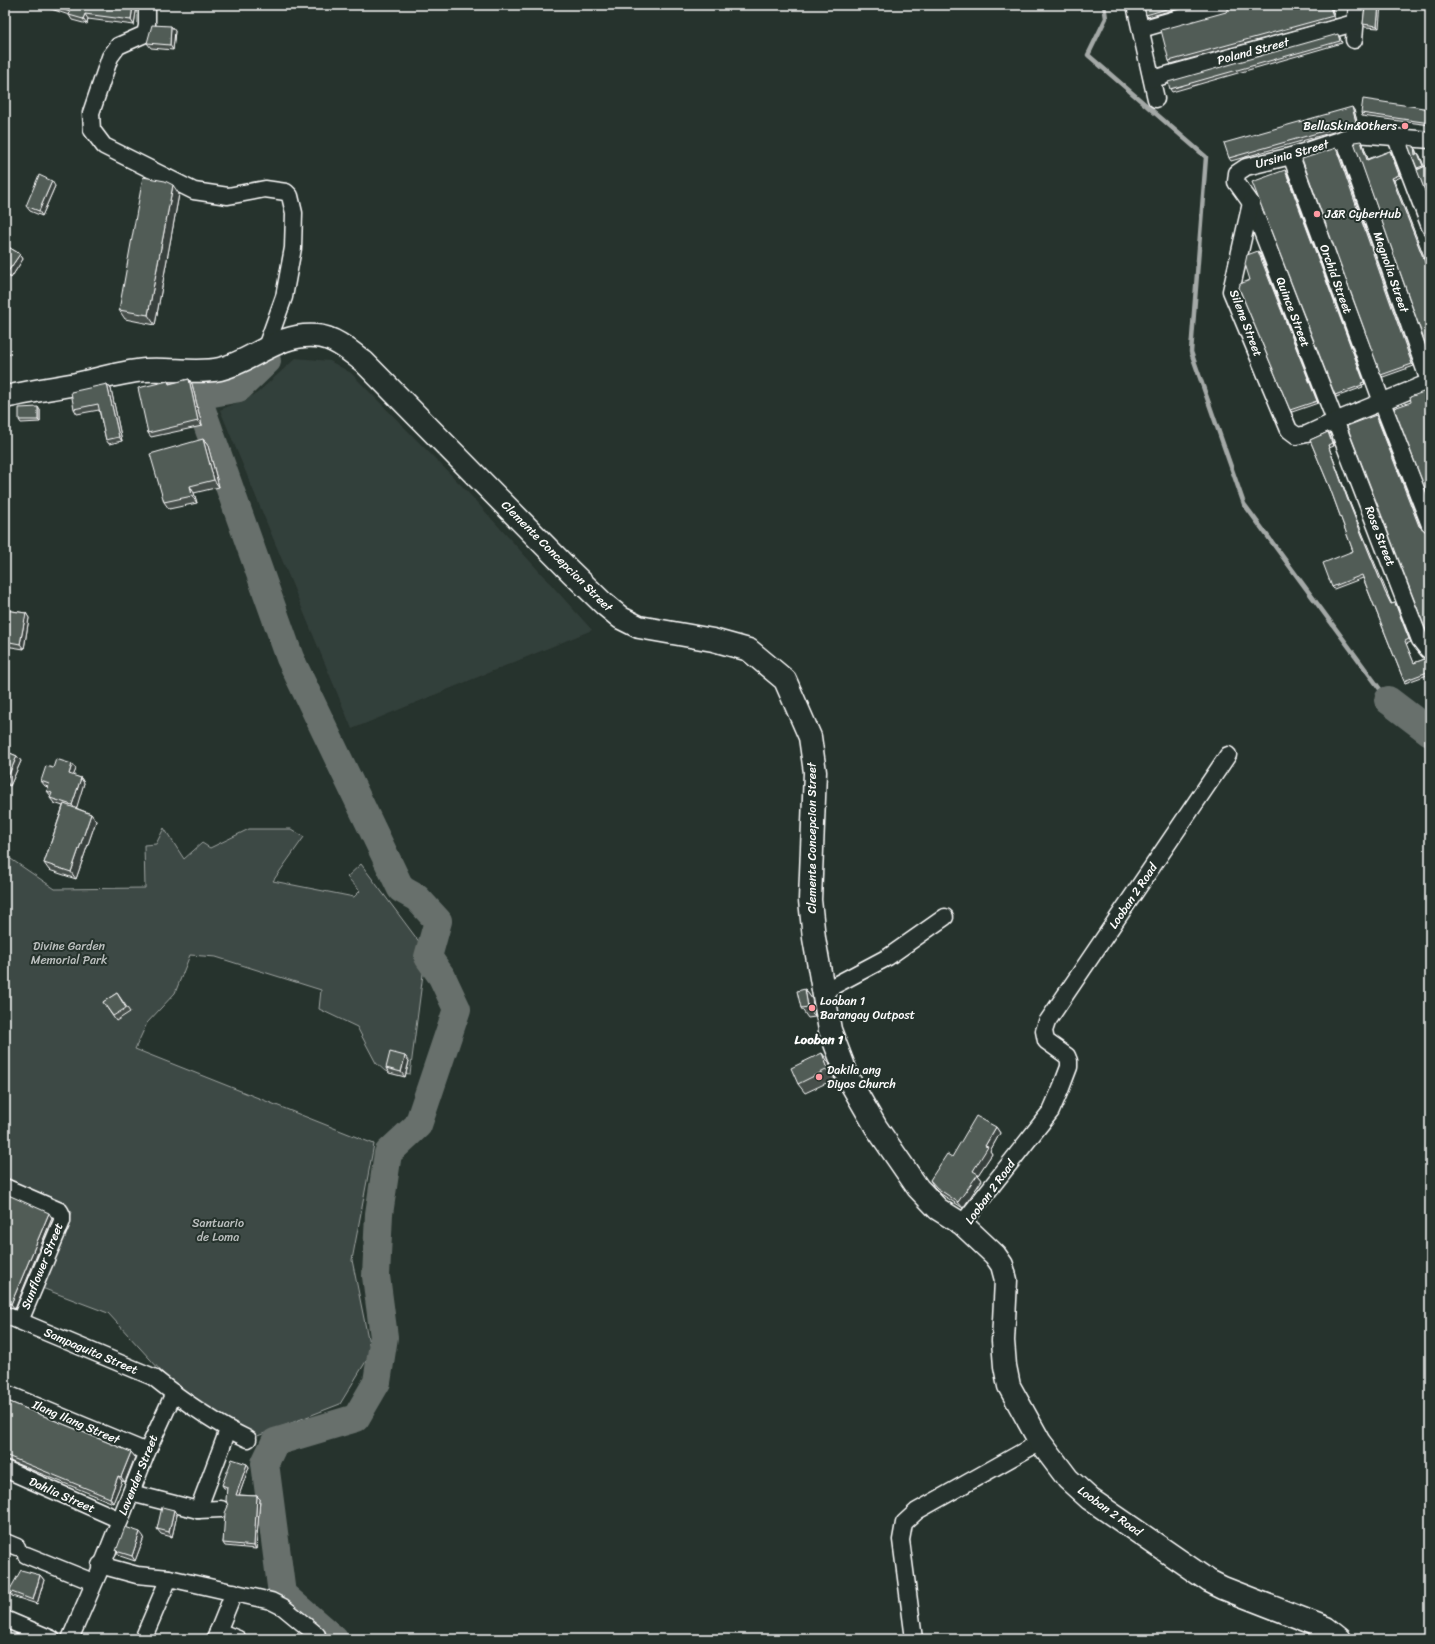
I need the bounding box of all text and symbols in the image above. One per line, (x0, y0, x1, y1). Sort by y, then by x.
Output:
street label: Poland Street (1215, 31, 1293, 71)
place label: BellaSkin&Others (1303, 115, 1397, 137)
marker: BellaSkin&Others (1400, 121, 1410, 131)
street label: Ursinia Street (1253, 133, 1332, 175)
place label: J&R CyberHub (1324, 203, 1401, 225)
marker: J&R CyberHub (1312, 209, 1322, 219)
street label: Magnolia Street (1367, 228, 1416, 317)
street label: Orchid Street (1313, 241, 1359, 317)
street label: Quince Street (1270, 274, 1316, 350)
street label: Silene Street (1223, 286, 1269, 360)
street label: Clemente Concepcion Street (496, 495, 619, 618)
street label: Rose Street (1358, 503, 1402, 569)
street label: Clemente Concepcion Street (801, 761, 823, 914)
street label: Looban 2 Road (1103, 857, 1164, 934)
park label: Divine Garden Memorial Park (31, 935, 108, 971)
place label: Looban 1 Barangay Outpost (820, 990, 915, 1026)
marker: Looban 1 Barangay Outpost (807, 1003, 817, 1013)
district label: Looban 1 (795, 1028, 844, 1051)
place label: Dakila ang Diyos Church (827, 1059, 896, 1095)
marker: Dakila ang Diyos Church (814, 1072, 824, 1082)
street label: Looban 2 Road (959, 1154, 1022, 1229)
park label: Santuario de Loma (192, 1212, 244, 1248)
street label: Sunflower Street (15, 1219, 69, 1313)
street label: Sampaguita Street (41, 1321, 141, 1381)
street label: Ilang Ilang Street (28, 1393, 124, 1451)
street label: Lavender Street (112, 1431, 164, 1519)
street label: Dahlia Street (25, 1471, 99, 1519)
street label: Looban 2 Road (1073, 1480, 1148, 1543)

